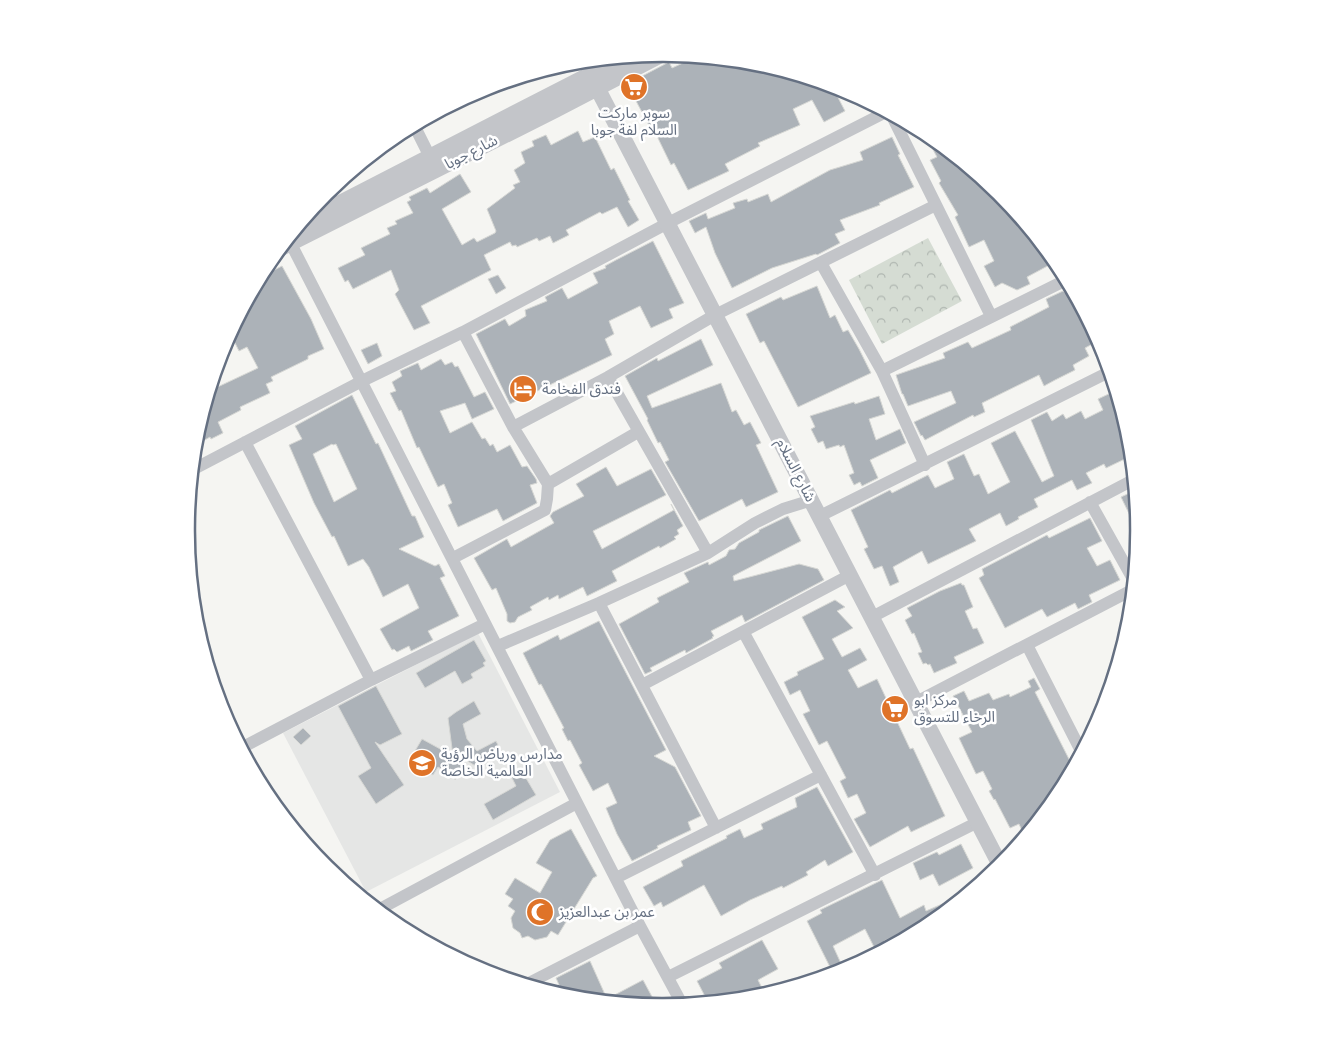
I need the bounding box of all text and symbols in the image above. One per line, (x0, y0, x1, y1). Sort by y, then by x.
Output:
supermarket icon: سوبر ماركت السلام لفة جوبا (619, 72, 649, 102)
place label: سوبر ماركت السلام لفة جوبا (591, 104, 677, 141)
street label: شارع جوبا (442, 131, 502, 176)
hotel icon: فندق الفخامة (508, 374, 538, 404)
place label: فندق الفخامة (542, 380, 621, 398)
street label: شارع السلام (770, 435, 820, 506)
place label: مركز ابو الرخاء للتسوق (914, 691, 995, 726)
supermarket icon: مركز ابو الرخاء للتسوق (880, 694, 910, 724)
place label: مدارس ورياض الرؤية العالمية الخاصة (441, 745, 563, 780)
school or university icon: مدارس ورياض الرؤية العالمية الخاصة (407, 748, 437, 778)
mosque icon: عمر بن عبدالعزيز (525, 897, 555, 927)
place label: عمر بن عبدالعزيز (558, 903, 655, 921)

